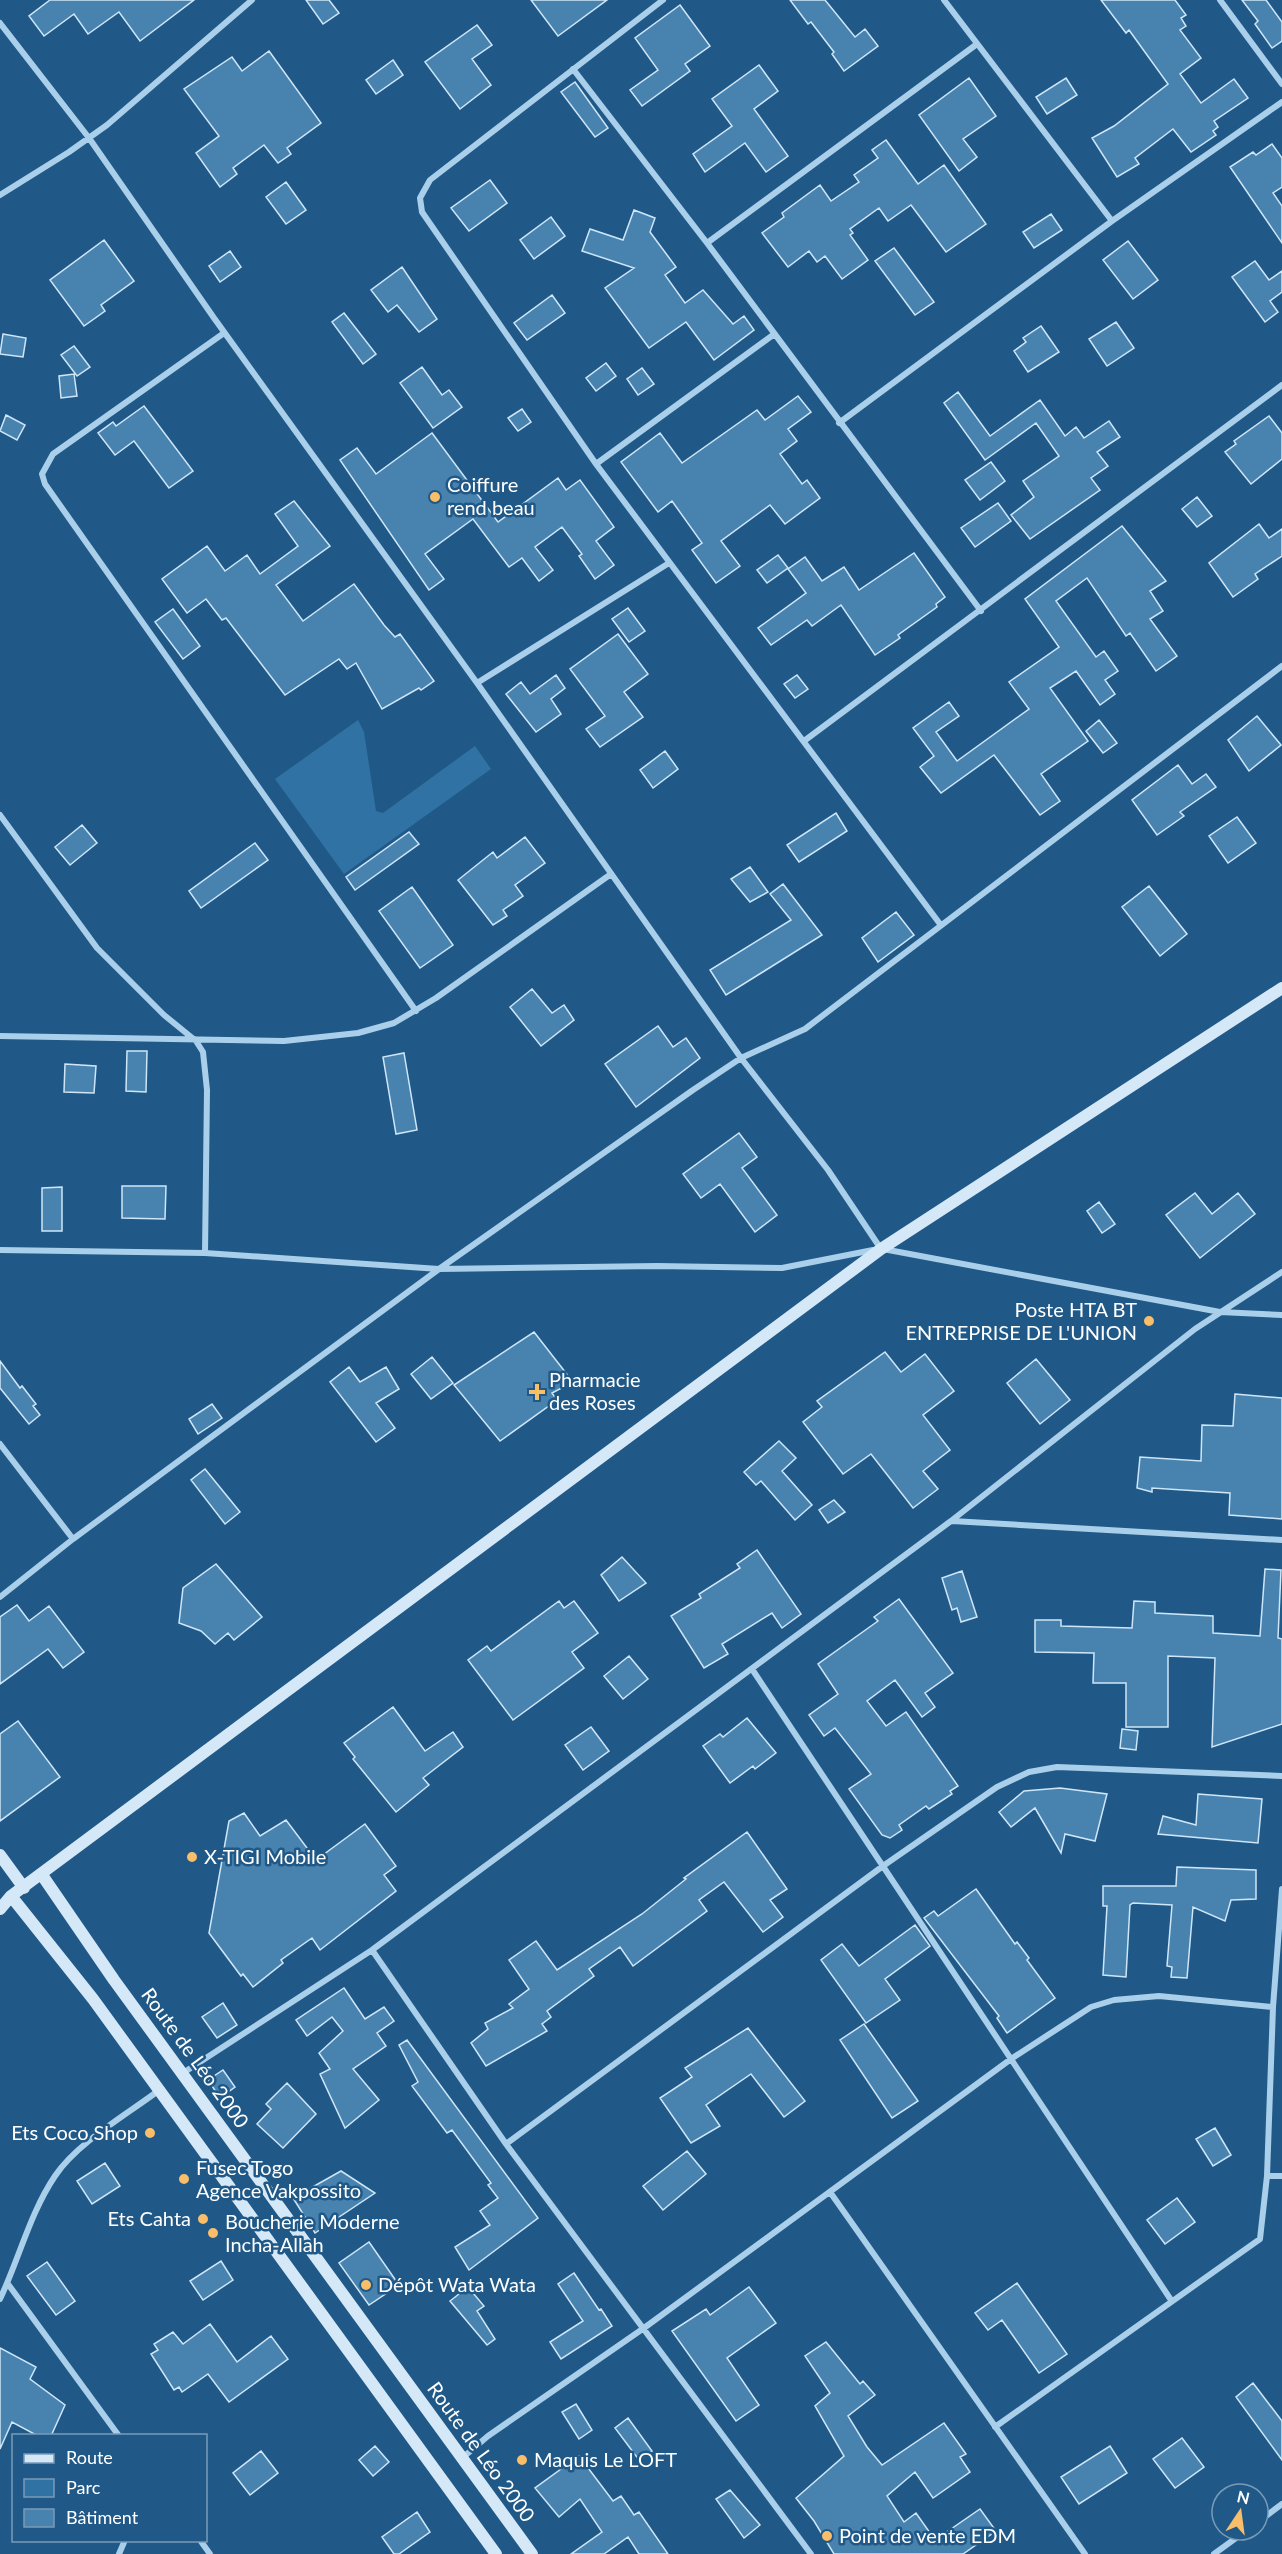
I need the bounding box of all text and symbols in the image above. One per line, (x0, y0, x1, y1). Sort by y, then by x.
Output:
place label: Coiffure rend beau (447, 472, 535, 519)
marker: Coiffure rend beau (428, 490, 442, 504)
place label: Poste HTA BT ENTREPRISE DE L'UNION (906, 1297, 1137, 1344)
marker: Poste HTA BT ENTREPRISE DE L'UNION (1142, 1314, 1156, 1328)
place label: Pharmacie des Roses (549, 1367, 641, 1414)
marker: Pharmacie des Roses (530, 1385, 544, 1399)
place label: X-TIGI Mobile (204, 1844, 326, 1868)
marker: X-TIGI Mobile (185, 1850, 199, 1864)
street label: Route de Léo 2000 (137, 1983, 255, 2132)
place label: Ets Coco Shop (11, 2120, 138, 2144)
marker: Ets Coco Shop (143, 2126, 157, 2140)
place label: Fusec Togo Agence Vakpossito (196, 2155, 361, 2202)
marker: Fusec Togo Agence Vakpossito (177, 2172, 191, 2186)
place label: Ets Cahta (108, 2206, 191, 2230)
place label: Boucherie Moderne Incha-Allah (225, 2209, 400, 2256)
marker: Ets Cahta (196, 2212, 210, 2226)
marker: Boucherie Moderne Incha-Allah (206, 2226, 220, 2240)
place label: Dépôt Wata Wata (378, 2272, 536, 2296)
marker: Dépôt Wata Wata (359, 2278, 373, 2292)
street label: Route de Léo 2000 (423, 2377, 541, 2526)
legend (12, 2434, 207, 2542)
text: Route (66, 2446, 113, 2468)
place label: Maquis Le LOFT (534, 2447, 677, 2471)
marker: Maquis Le LOFT (515, 2453, 529, 2467)
text: Parc (66, 2476, 101, 2498)
north arrow (1210, 2482, 1270, 2542)
text: N (1235, 2486, 1252, 2508)
text: Bâtiment (66, 2506, 139, 2528)
place label: Point de vente EDM (839, 2523, 1016, 2547)
marker: Point de vente EDM (820, 2529, 834, 2543)

